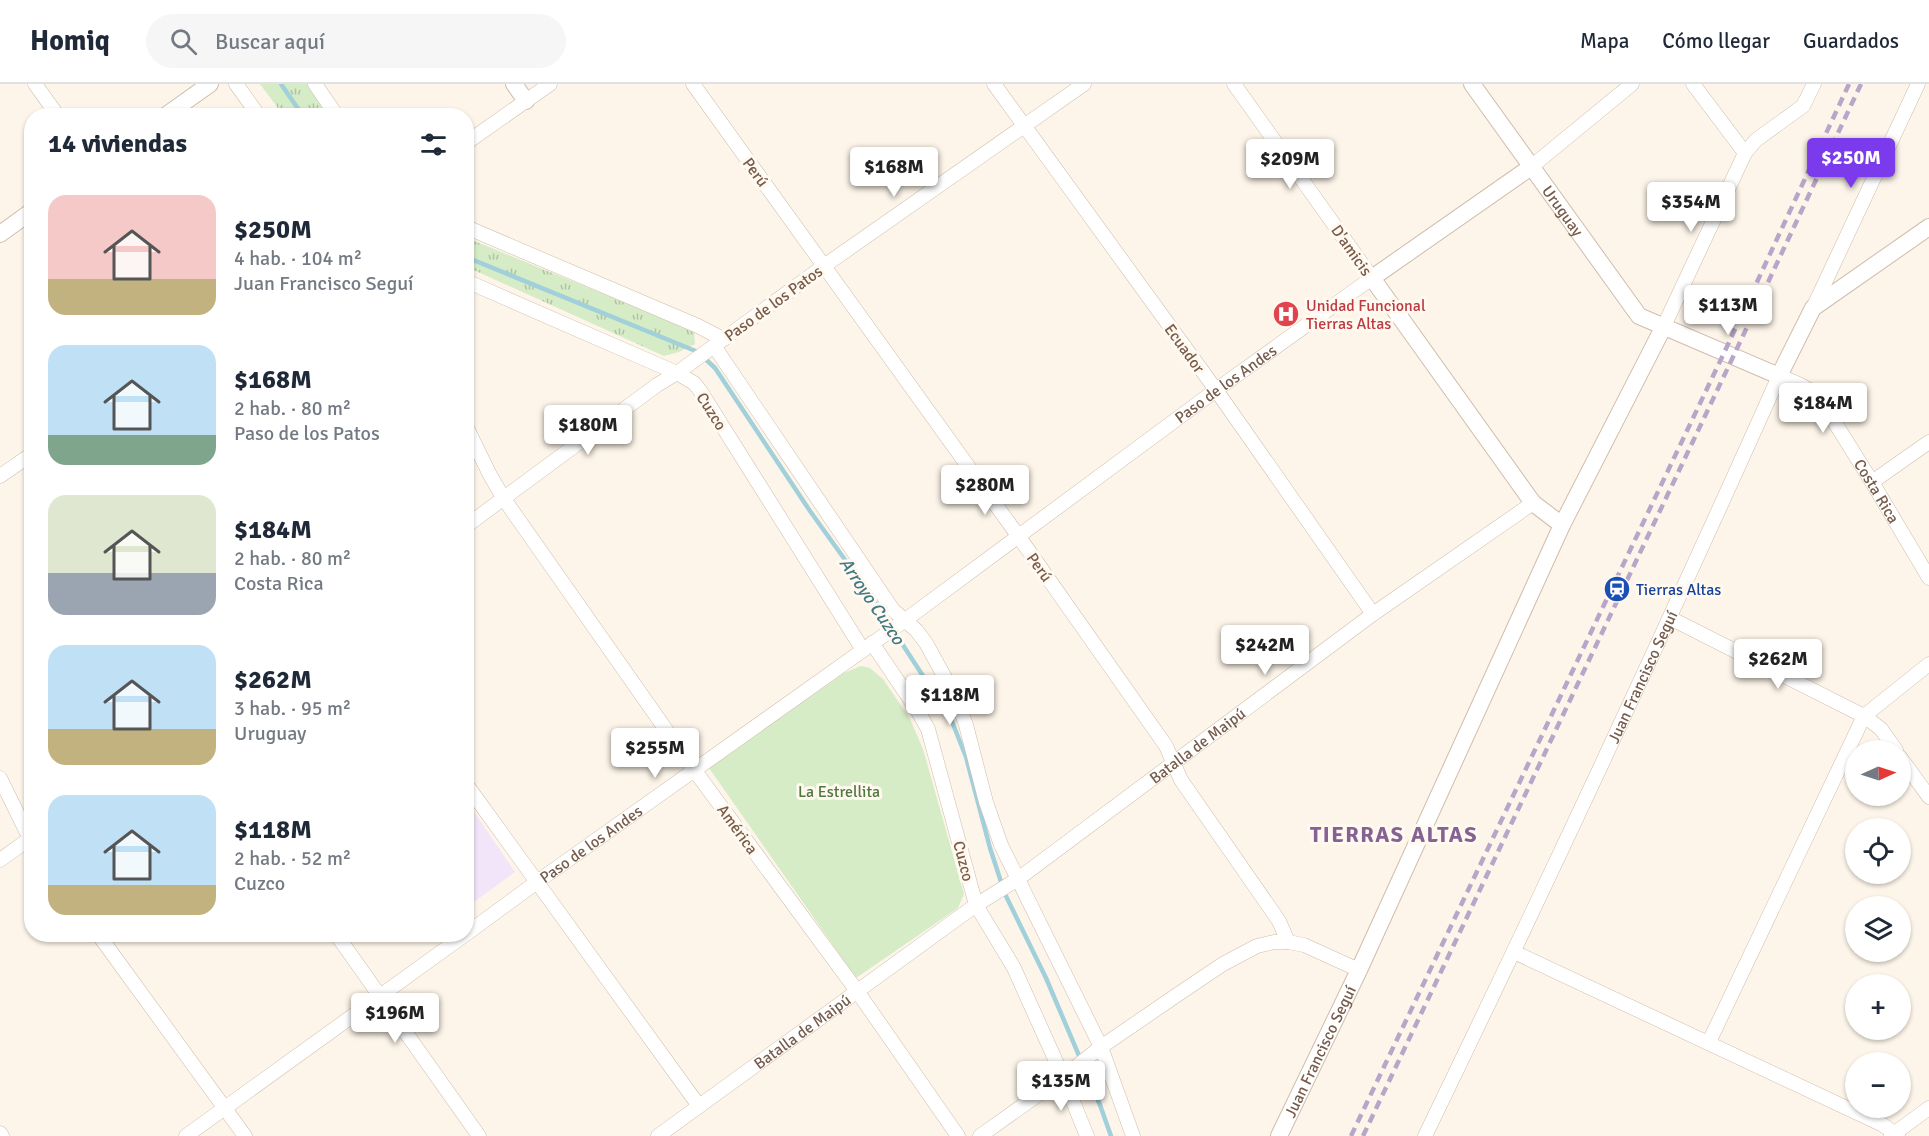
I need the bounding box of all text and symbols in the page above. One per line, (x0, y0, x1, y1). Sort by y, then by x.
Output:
search box (146, 14, 566, 68)
text: Homiq (30, 24, 110, 58)
icon: search (167, 25, 200, 58)
text: Buscar aquí (215, 28, 325, 55)
text: Mapa (1580, 28, 1629, 54)
text: Cómo llegar (1662, 28, 1770, 54)
text: Guardados (1803, 28, 1899, 54)
text: 14 viviendas (48, 128, 187, 160)
icon: filters (417, 128, 450, 161)
pin: $250M (1809, 138, 1893, 189)
pin: $209M (1248, 139, 1332, 190)
text: $250M (1821, 145, 1881, 170)
text: $209M (1260, 146, 1320, 171)
pin: $168M (852, 147, 936, 198)
street label: Perú (738, 154, 772, 191)
text: $168M (864, 154, 924, 179)
street label: Uruguay (1537, 182, 1588, 241)
pin: $354M (1649, 182, 1733, 233)
text: $354M (1661, 189, 1721, 214)
text: $250M (234, 214, 312, 246)
icon: home (96, 219, 168, 291)
street label: D'amicis (1326, 221, 1376, 280)
text: 4 hab. · 104 m² (234, 246, 362, 271)
street label: Paso de los Patos (721, 261, 827, 346)
text: Juan Francisco Seguí (234, 271, 413, 296)
pin: $113M (1686, 285, 1770, 336)
text: $113M (1698, 292, 1758, 317)
place label: Unidad Funcional Tierras Altas (1306, 296, 1426, 334)
hospital icon: Unidad Funcional Tierras Altas (1271, 299, 1301, 329)
street label: Ecuador (1160, 320, 1209, 377)
street label: Paso de los Andes (1171, 341, 1281, 428)
text: $168M (234, 364, 312, 396)
icon: home (96, 369, 168, 441)
pin: $184M (1781, 383, 1865, 434)
street label: Cuzco (692, 389, 731, 434)
text: $184M (1793, 390, 1853, 415)
text: 2 hab. · 80 m² (234, 396, 351, 421)
pin: $180M (546, 405, 630, 456)
text: $180M (558, 412, 618, 437)
text: Paso de los Patos (234, 421, 380, 446)
street label: Costa Rica (1849, 455, 1903, 527)
pin: $280M (943, 465, 1027, 516)
text: $280M (955, 472, 1015, 497)
text: $184M (234, 514, 312, 546)
icon: home (96, 519, 168, 591)
text: 2 hab. · 80 m² (234, 546, 351, 571)
street label: Perú (1022, 549, 1056, 586)
water label: Arroyo Cuzco (835, 553, 910, 650)
text: Costa Rica (234, 571, 324, 596)
station icon: Tierras Altas (1602, 574, 1632, 604)
place label: Tierras Altas (1636, 580, 1721, 600)
street label: Juan Francisco Seguí (1604, 607, 1683, 747)
pin: $242M (1223, 625, 1307, 676)
text: $242M (1235, 632, 1295, 657)
pin: $262M (1736, 639, 1820, 690)
text: $262M (1748, 646, 1808, 671)
text: $262M (234, 664, 312, 696)
icon: home (96, 669, 168, 741)
pin: $118M (908, 675, 992, 726)
text: $118M (920, 682, 980, 707)
text: 3 hab. · 95 m² (234, 696, 351, 721)
street label: Batalla de Maipú (1146, 704, 1250, 788)
text: Uruguay (234, 721, 306, 746)
pin: $255M (613, 728, 697, 779)
text: $255M (625, 735, 685, 760)
north arrow (1845, 740, 1911, 806)
map controls (1845, 740, 1911, 1118)
park label: La Estrellita (798, 782, 880, 802)
street label: Paso de los Andes (536, 801, 647, 888)
street label: América (712, 801, 762, 858)
text: $118M (234, 814, 312, 846)
button: locate (1845, 818, 1911, 884)
icon: home (96, 819, 168, 891)
district label: TIERRAS ALTAS (1310, 821, 1478, 848)
street label: Cuzco (948, 839, 978, 884)
text: 2 hab. · 52 m² (234, 846, 351, 871)
text: Cuzco (234, 871, 285, 896)
button: layers (1845, 896, 1911, 962)
button: + (1845, 974, 1911, 1040)
street label: Juan Francisco Seguí (1280, 982, 1361, 1121)
street label: Batalla de Maipú (750, 990, 855, 1074)
pin: $196M (353, 993, 437, 1044)
text: $196M (365, 1000, 425, 1025)
button: − (1845, 1052, 1911, 1118)
pin: $135M (1019, 1061, 1103, 1112)
text: $135M (1031, 1068, 1091, 1093)

